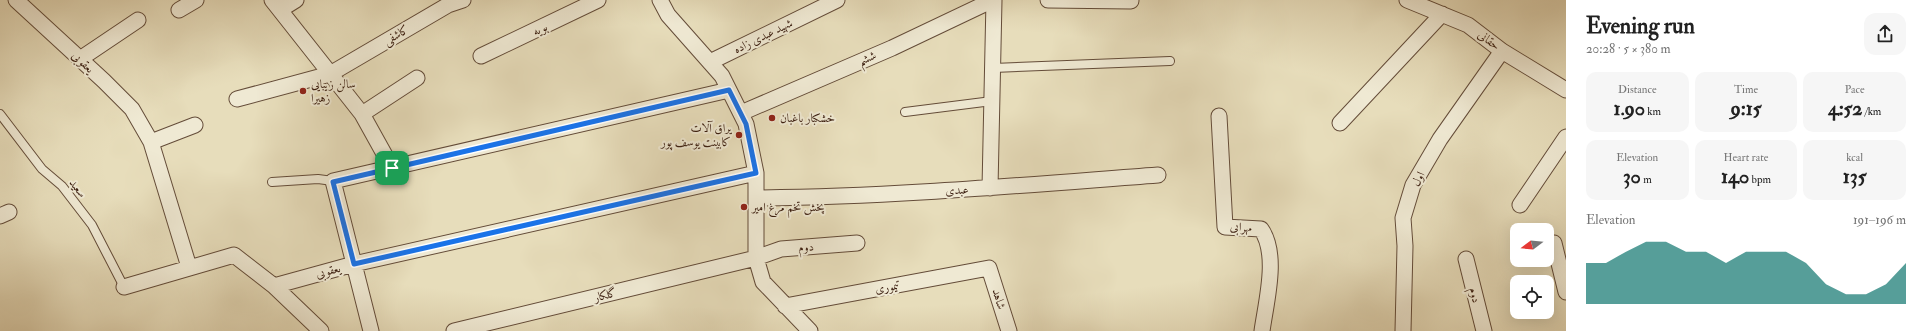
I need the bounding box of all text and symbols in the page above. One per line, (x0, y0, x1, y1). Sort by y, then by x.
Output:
text: Evening run (1586, 12, 1695, 40)
button: share (1864, 13, 1906, 55)
street label: شهید عبدی زاده (731, 16, 795, 57)
street label: بویه (530, 20, 550, 39)
street label: کاشفی (381, 22, 412, 50)
street label: حقانی (1475, 27, 1503, 54)
text: 20:28 · 5 × 380 m (1586, 41, 1671, 57)
street label: یعقوبی (68, 48, 97, 78)
street label: ششم (856, 48, 880, 73)
place label: سالن زیبایی زهیرا (311, 77, 356, 106)
text: Distance (1618, 83, 1657, 96)
text: Time (1734, 83, 1758, 96)
text: Pace (1845, 83, 1865, 96)
marker: سالن زیبایی زهیرا (298, 86, 308, 96)
text: 1.90 (1614, 96, 1645, 121)
text: 9:15 (1730, 96, 1762, 121)
text: 4:52 (1828, 96, 1862, 121)
text: km (1645, 105, 1661, 118)
text: /km (1862, 105, 1881, 118)
place label: خشکبار باغبان (780, 111, 835, 126)
marker: خشکبار باغبان (767, 113, 777, 123)
place label: یراق آلات کابینت یوسف پور (660, 120, 733, 151)
marker: یراق آلات کابینت یوسف پور (734, 130, 744, 140)
pin (375, 151, 409, 185)
text: Elevation (1616, 151, 1658, 164)
text: Heart rate (1724, 151, 1768, 164)
text: kcal (1846, 151, 1863, 164)
icon: arrive (381, 157, 403, 179)
text: 30 (1623, 164, 1641, 189)
text: 140 (1721, 164, 1749, 189)
text: 135 (1843, 164, 1866, 189)
street label: اول (1408, 169, 1429, 189)
text: m (1641, 173, 1652, 186)
text: bpm (1749, 173, 1771, 186)
street label: سعید (66, 176, 90, 201)
street label: عبدی (945, 182, 969, 199)
place label: پخش تخم مرغ امیر (750, 200, 825, 218)
marker: پخش تخم مرغ امیر (739, 202, 749, 212)
text: Elevation (1586, 212, 1636, 228)
text: 191–196 m (1853, 212, 1906, 228)
street label: مهرابی (1229, 219, 1253, 237)
north arrow (1510, 223, 1554, 267)
map controls (1510, 223, 1554, 319)
street label: دوم (798, 239, 815, 259)
street label: یعقوبی (314, 261, 343, 283)
button: locate (1510, 275, 1554, 319)
street label: تیموری (874, 278, 901, 297)
street label: گلکار (591, 284, 618, 306)
street label: دوم (1462, 286, 1484, 305)
street label: شاهد (988, 287, 1009, 311)

